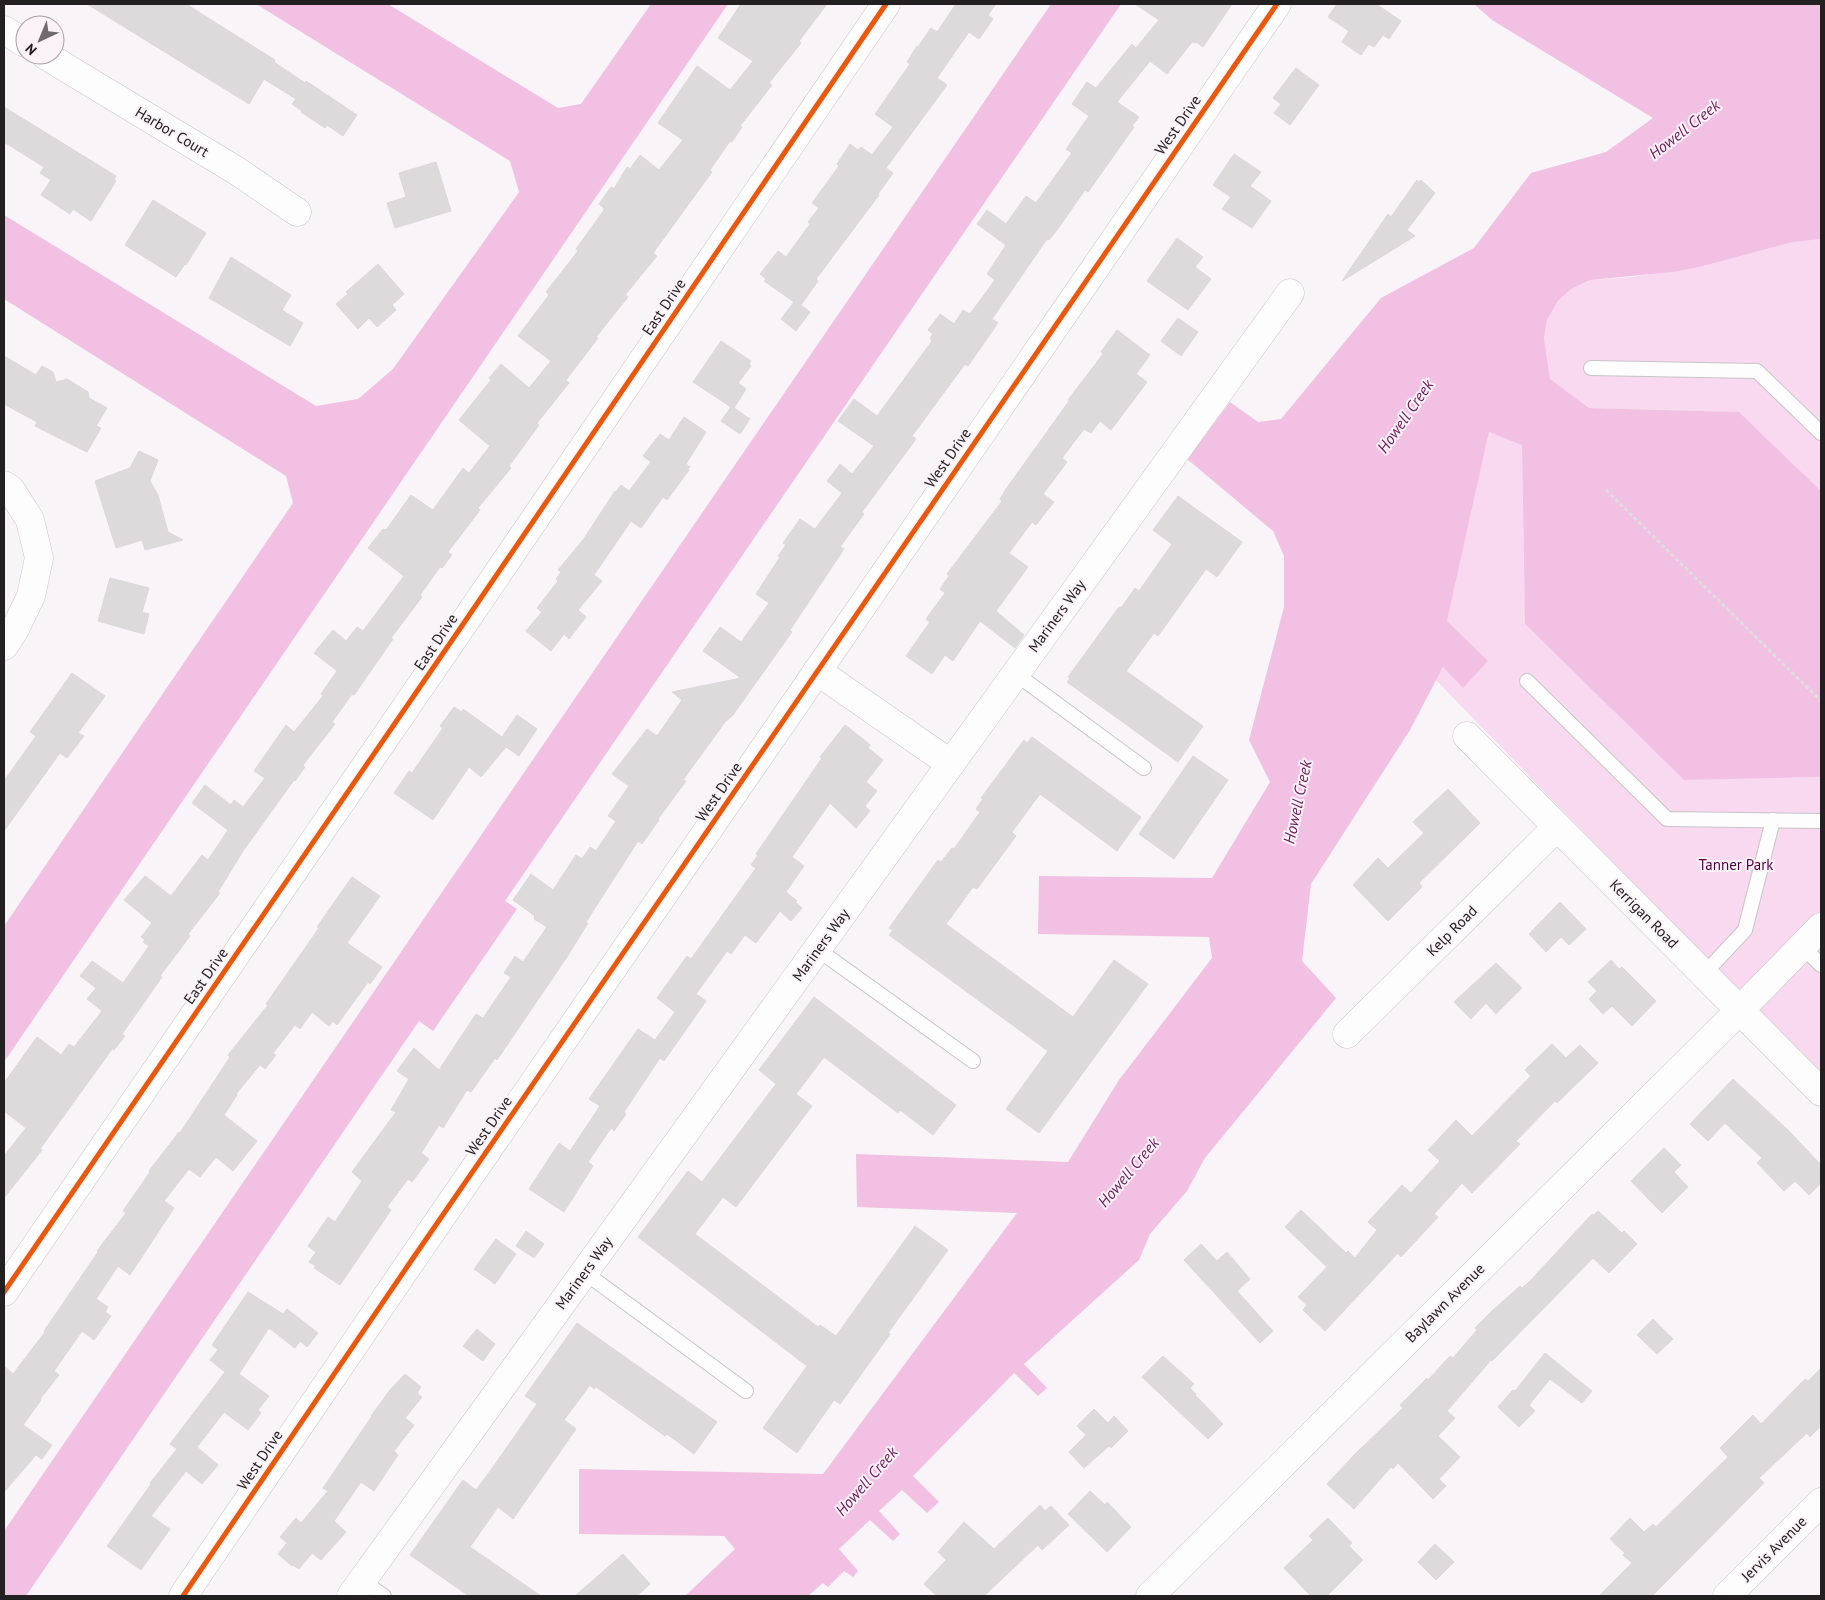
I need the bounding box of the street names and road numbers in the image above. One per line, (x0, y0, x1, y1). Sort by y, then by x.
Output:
street label: West Drive (1150, 91, 1205, 158)
street label: Harbor Court (132, 102, 213, 161)
street label: East Drive (638, 275, 689, 339)
street label: West Drive (920, 424, 975, 491)
street label: Mariners Way (1024, 575, 1089, 656)
street label: East Drive (410, 610, 461, 674)
street label: West Drive (691, 758, 746, 825)
street label: Kerrigan Road (1606, 875, 1683, 952)
street label: Kelp Road (1422, 901, 1481, 960)
street label: Mariners Way (788, 904, 853, 985)
street label: East Drive (179, 944, 232, 1008)
street label: West Drive (461, 1092, 516, 1159)
street label: Mariners Way (551, 1232, 616, 1313)
street label: Baylawn Avenue (1401, 1259, 1488, 1346)
street label: West Drive (233, 1426, 287, 1493)
street label: Jervis Avenue (1736, 1512, 1810, 1586)

